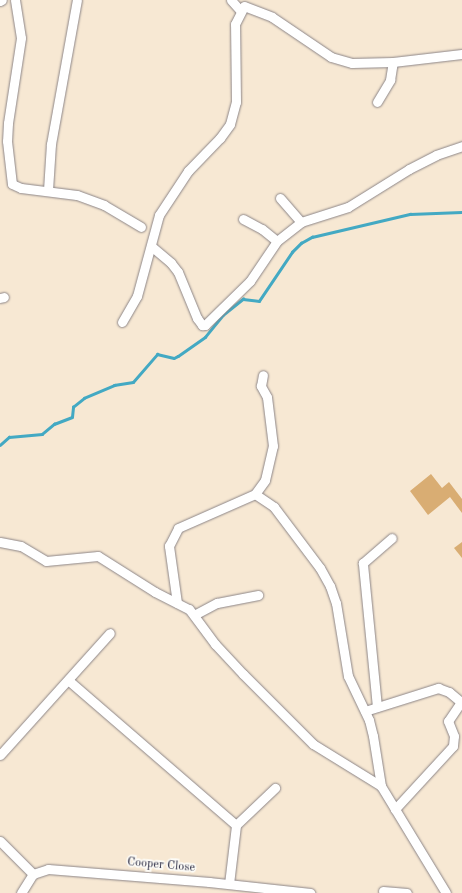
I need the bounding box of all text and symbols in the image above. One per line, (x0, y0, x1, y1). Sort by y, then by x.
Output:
street label: Cooper Close (127, 856, 195, 876)

